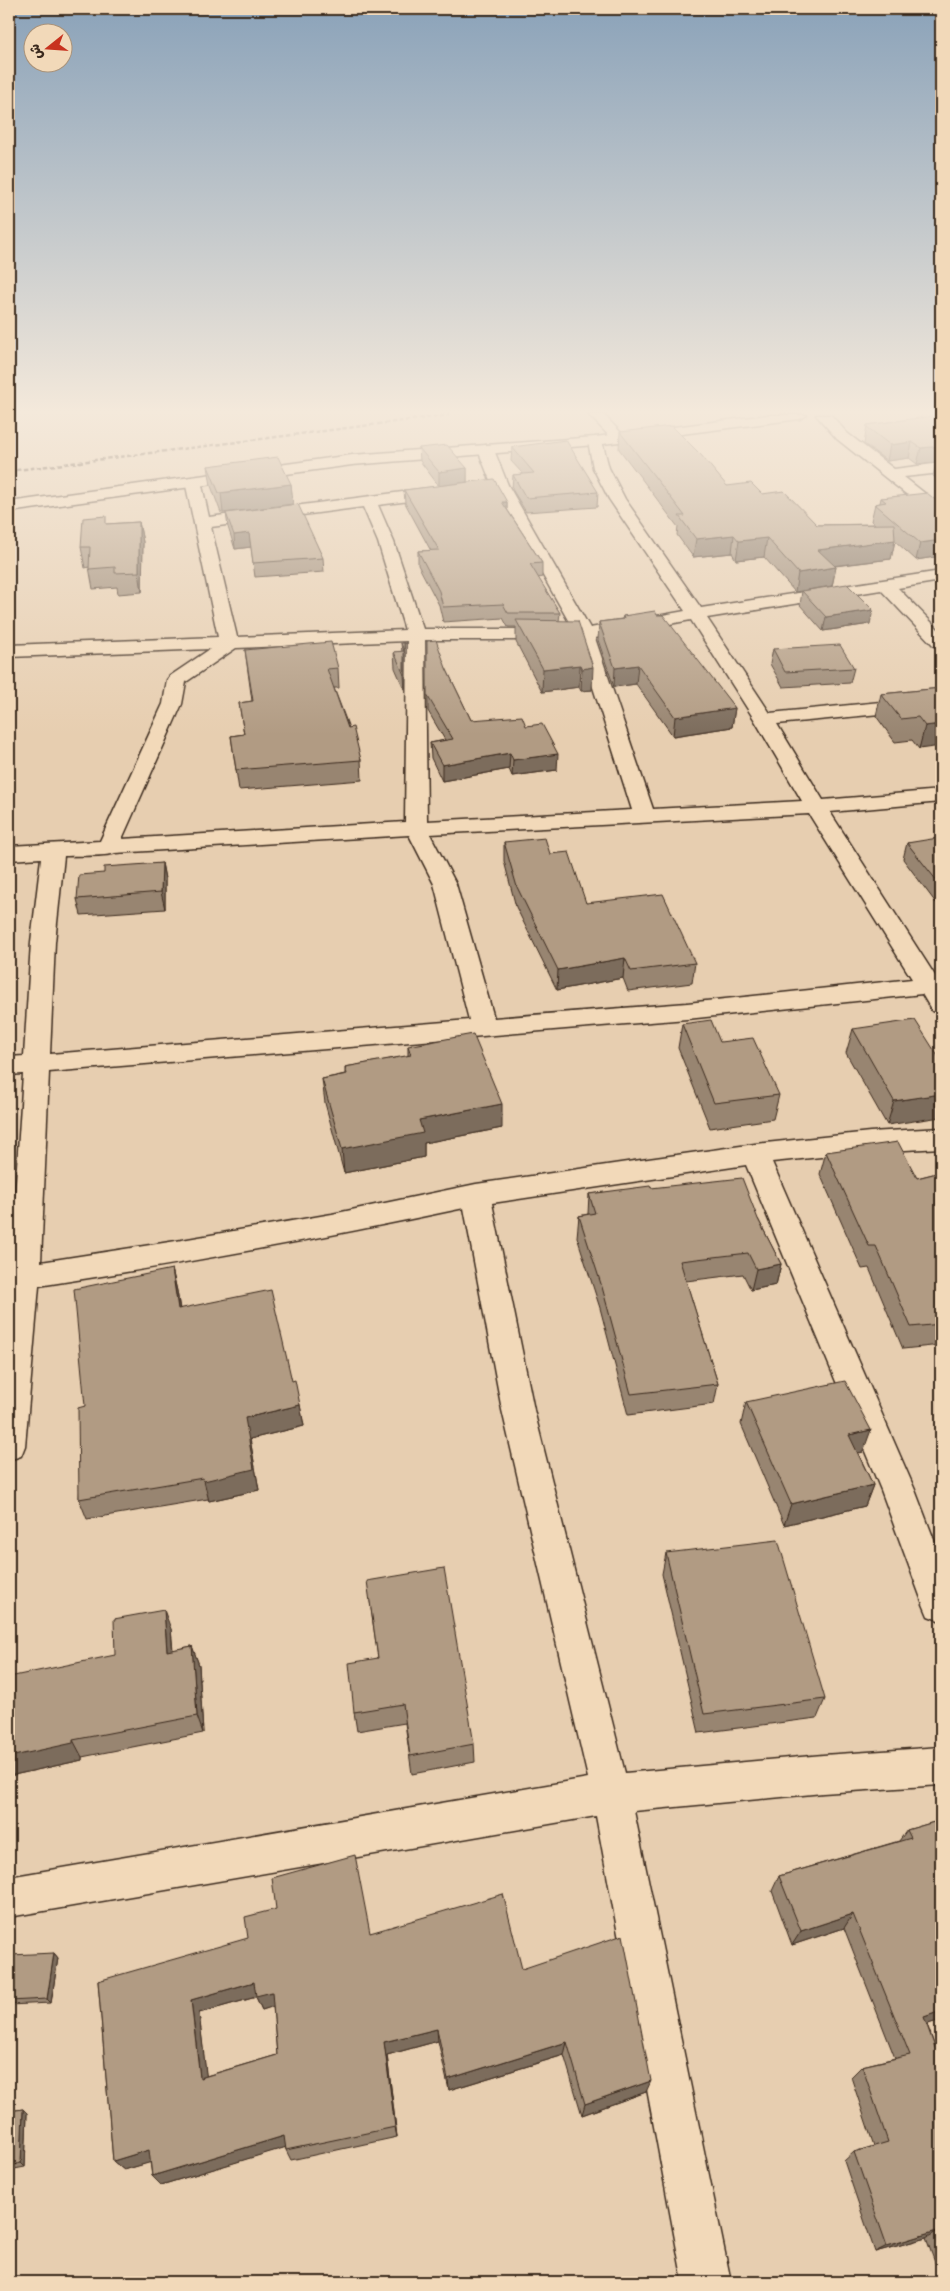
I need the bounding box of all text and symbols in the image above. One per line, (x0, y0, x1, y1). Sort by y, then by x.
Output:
north arrow (22, 22, 72, 72)
text: ش (24, 42, 46, 62)

